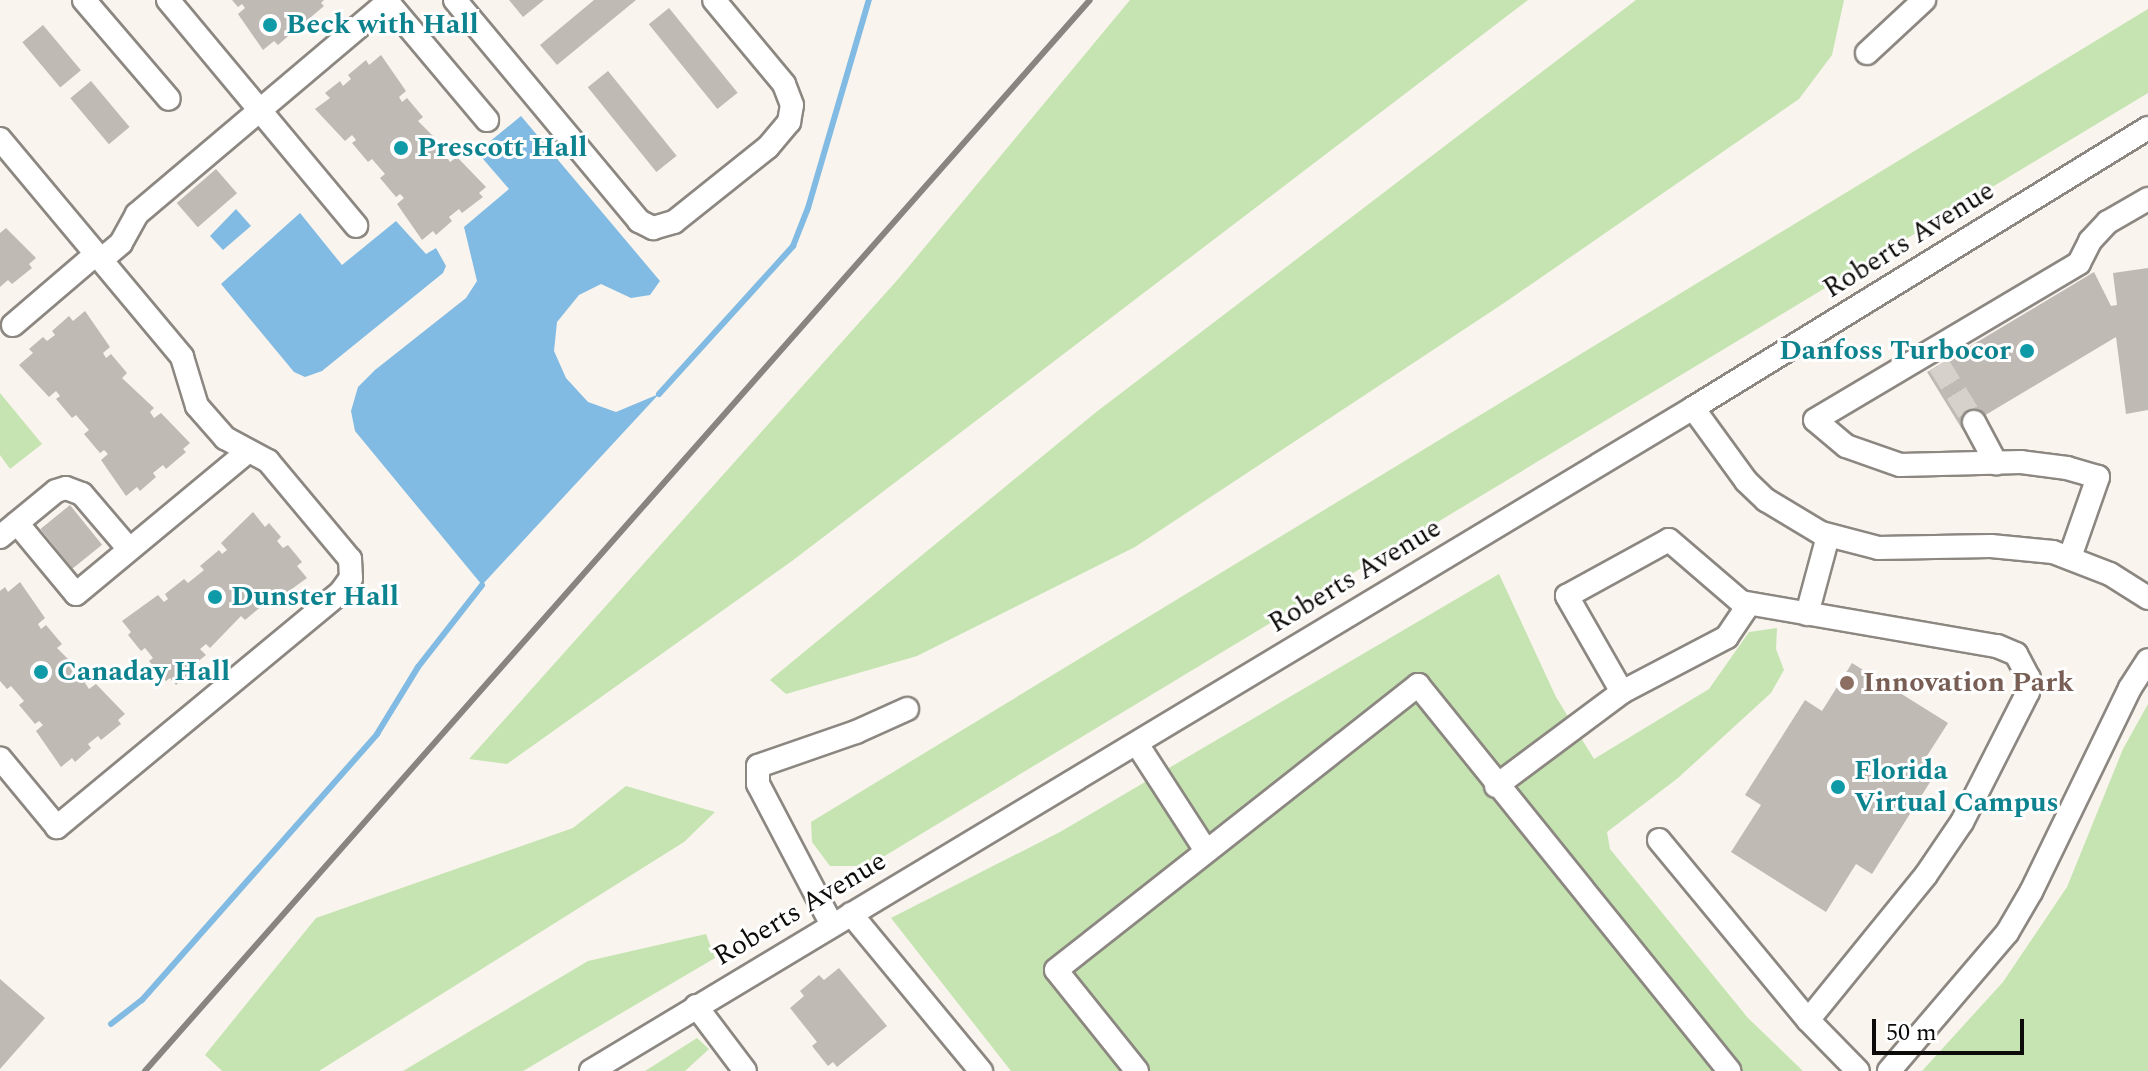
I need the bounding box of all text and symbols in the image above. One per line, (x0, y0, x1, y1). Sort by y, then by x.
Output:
place label: Beck with Hall (286, 8, 479, 42)
marker: Beck with Hall (261, 16, 279, 34)
place label: Prescott Hall (417, 131, 587, 165)
marker: Prescott Hall (392, 139, 410, 157)
street label: Roberts Avenue (1817, 174, 2001, 306)
place label: Danfoss Turbocor (1779, 334, 2011, 368)
marker: Danfoss Turbocor (2018, 342, 2036, 360)
street label: Roberts Avenue (1263, 511, 1447, 641)
place label: Dunster Hall (231, 580, 399, 614)
marker: Dunster Hall (206, 588, 224, 606)
place label: Canaday Hall (57, 655, 230, 689)
marker: Canaday Hall (32, 663, 50, 681)
place label: Innovation Park (1863, 666, 2074, 700)
marker: Innovation Park (1838, 674, 1856, 692)
place label: Florida Virtual Campus (1854, 754, 2059, 820)
marker: Florida Virtual Campus (1829, 778, 1847, 796)
street label: Roberts Avenue (708, 844, 892, 974)
scale bar (1876, 1003, 2028, 1053)
text: 50 m (1886, 1015, 1937, 1051)

